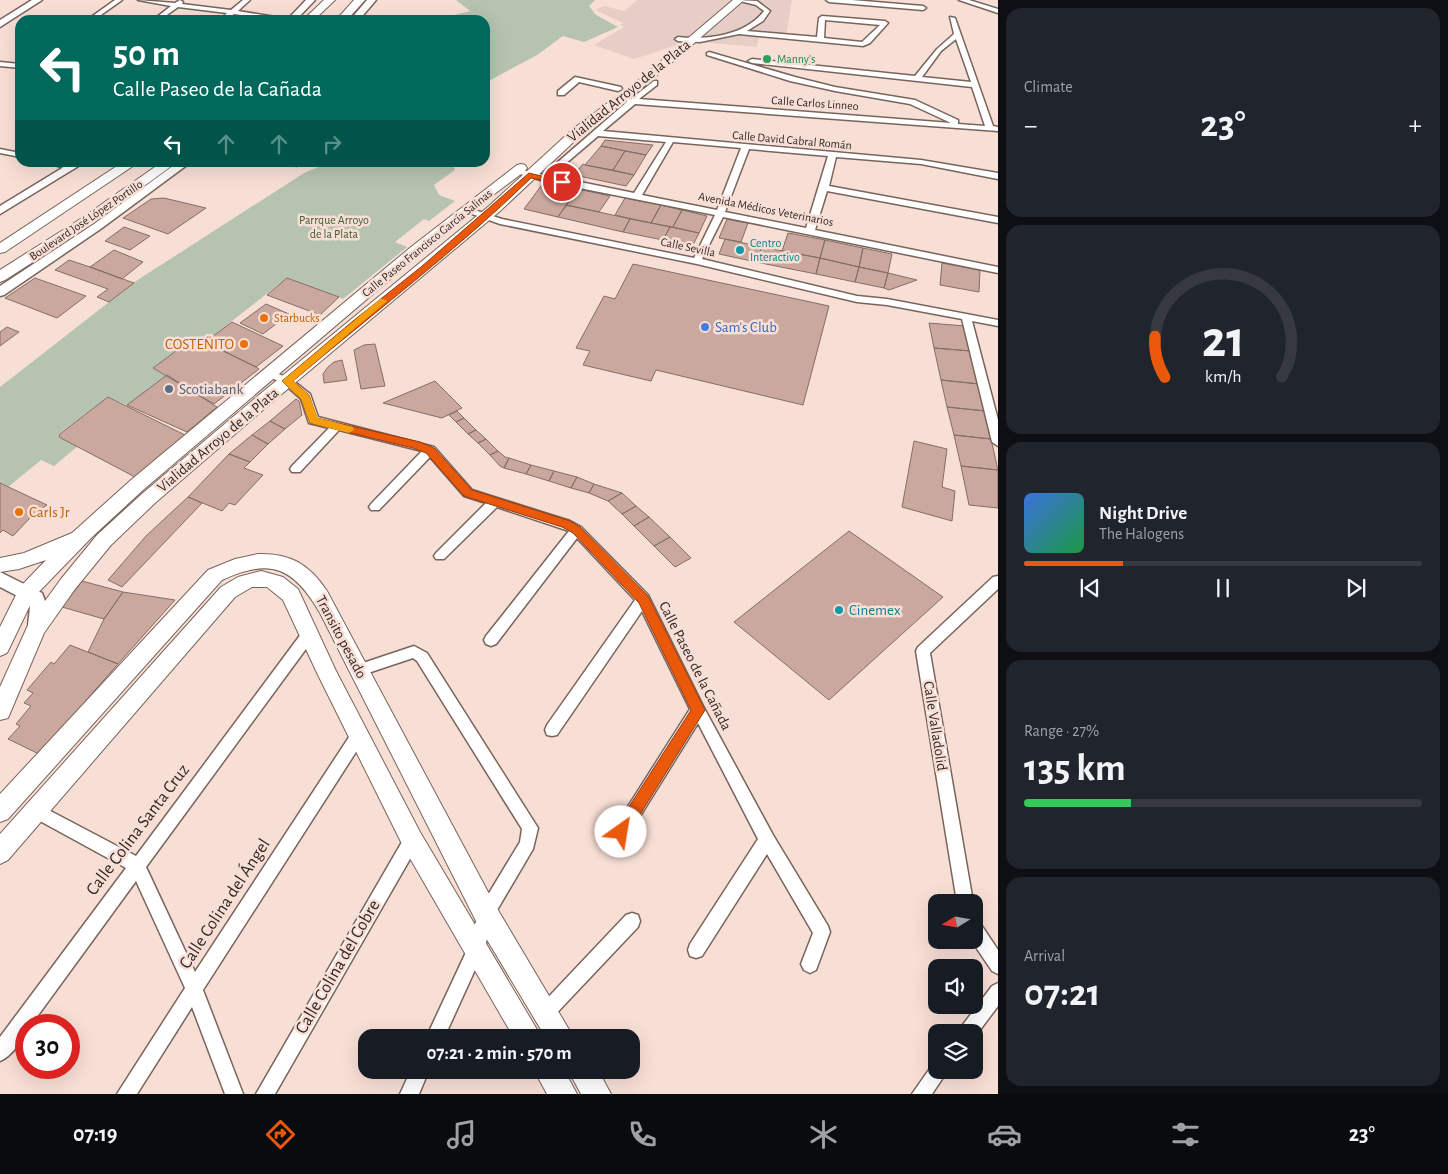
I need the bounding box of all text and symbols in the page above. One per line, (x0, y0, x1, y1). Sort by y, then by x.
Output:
icon: left (30, 35, 95, 100)
text: 50 m (113, 37, 180, 72)
street label: Vialidad Arroyo de la Plata (565, 37, 693, 145)
marker: Manny's (761, 53, 773, 65)
place label: Manny's (777, 53, 815, 66)
text: Calle Paseo de la Cañada (113, 78, 322, 100)
text: Climate (1024, 79, 1073, 95)
street label: Calle Carlos Linneo (771, 94, 859, 112)
text: 23° (1200, 106, 1246, 144)
text: − (1024, 112, 1037, 140)
text: + (1409, 112, 1422, 140)
street label: Calle David Cabral Román (732, 129, 852, 151)
icon: left (159, 130, 187, 158)
icon: ahead (212, 130, 240, 158)
icon: ahead (265, 130, 293, 158)
icon: right (318, 130, 346, 158)
pin (541, 161, 583, 203)
icon: arrive (548, 168, 576, 196)
street label: Boulevard José López Portillo (27, 178, 145, 262)
street label: Calle Paseo Francisco García Salinas (360, 187, 494, 299)
street label: Avenida Médicos Veterinarios (697, 190, 835, 228)
park label: Parrque Arroyo de la Plata (299, 214, 369, 240)
street label: Calle Sevilla (660, 235, 717, 259)
place label: Centro Interactivo (750, 237, 800, 263)
marker: Centro Interactivo (734, 244, 746, 256)
marker: Starbucks (258, 312, 270, 324)
place label: Starbucks (274, 312, 320, 324)
text: 21 (1201, 314, 1245, 366)
place label: Sam's Club (715, 320, 777, 335)
marker: Sam's Club (699, 321, 711, 333)
place label: COSTEÑITO (165, 336, 234, 352)
marker: COSTEÑITO (238, 338, 250, 350)
text: km/h (1205, 368, 1241, 386)
place label: Scotiabank (179, 382, 243, 397)
marker: Scotiabank (163, 383, 175, 395)
street label: Vialidad Arroyo de la Plata (155, 385, 282, 495)
text: Night Drive (1099, 504, 1187, 523)
place label: Carls Jr (29, 505, 70, 520)
marker: Carls Jr (13, 506, 25, 518)
text: The Halogens (1099, 526, 1184, 542)
icon: previous (1076, 574, 1104, 602)
icon: pause (1209, 574, 1237, 602)
icon: next (1342, 574, 1370, 602)
street label: Transito pesado (313, 593, 369, 681)
street label: Calle Paseo de la Cañada (656, 599, 734, 733)
place label: Cinemex (849, 603, 901, 618)
marker: Cinemex (833, 604, 845, 616)
street label: Calle Valladolid (920, 680, 950, 772)
text: Range · 27% (1024, 723, 1099, 739)
text: 135 km (1024, 750, 1126, 788)
street label: Calle Colina Santa Cruz (83, 761, 193, 899)
position arrow (594, 805, 646, 857)
street label: Calle Colina del Ángel (174, 834, 274, 972)
north arrow (928, 894, 982, 949)
map controls (928, 894, 983, 1079)
street label: Calle Colina del Cobre (292, 897, 384, 1037)
text: Arrival (1024, 948, 1065, 964)
button: sound (928, 959, 983, 1014)
text: 07:21 (1024, 975, 1101, 1013)
speed limit sign: 30 (15, 1014, 80, 1079)
button: layers (928, 1024, 983, 1079)
text: 07:21 · 2 min · 570 m (426, 1044, 572, 1063)
icon: directions (263, 1117, 298, 1152)
icon: music (444, 1117, 479, 1152)
icon: phone (625, 1117, 660, 1152)
icon: climate (806, 1117, 841, 1152)
icon: car (987, 1117, 1022, 1152)
icon: filters (1168, 1117, 1203, 1152)
text: 07:19 (73, 1123, 118, 1145)
text: 23° (1349, 1123, 1375, 1145)

